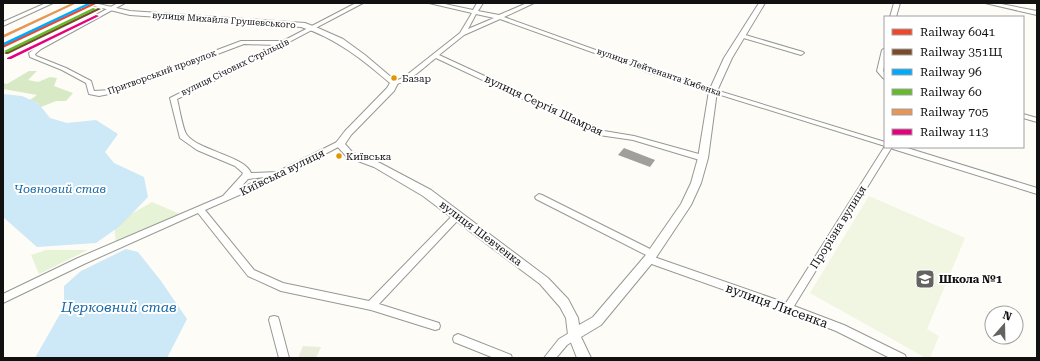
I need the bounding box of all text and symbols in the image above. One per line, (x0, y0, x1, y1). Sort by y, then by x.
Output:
street label: вулиця Михайла Грушевського (152, 10, 297, 30)
legend (884, 16, 1024, 148)
text: Railway 6041 (920, 25, 995, 39)
street label: вулиця Січових Стрільців (179, 36, 291, 98)
text: Railway 351Щ (920, 45, 1002, 59)
street label: вулиця Лейтенанта Кибенка (595, 46, 723, 98)
street label: Притворський провулок (106, 48, 218, 96)
text: Railway 96 (920, 65, 982, 79)
street label: вулиця Сергія Шамрая (483, 72, 605, 139)
marker: Базар (389, 73, 399, 83)
place label: Базар (402, 73, 431, 84)
text: Railway 60 (920, 85, 982, 99)
text: Railway 705 (920, 105, 989, 119)
text: Railway 113 (920, 125, 989, 139)
street label: Київська вулиця (238, 146, 327, 199)
marker: Київська (334, 151, 344, 161)
place label: Київська (346, 151, 392, 162)
water label: Човновий став (14, 182, 106, 196)
street label: Прорізна вулиця (808, 183, 869, 271)
street label: вулиця Шевченка (437, 198, 525, 269)
school or university icon: Школа №1 (914, 268, 936, 290)
place label: Школа №1 (939, 273, 1002, 286)
street label: вулиця Лисенка (724, 280, 830, 331)
water label: Церковний став (60, 299, 177, 315)
north arrow (984, 305, 1024, 345)
text: N (1001, 309, 1014, 324)

